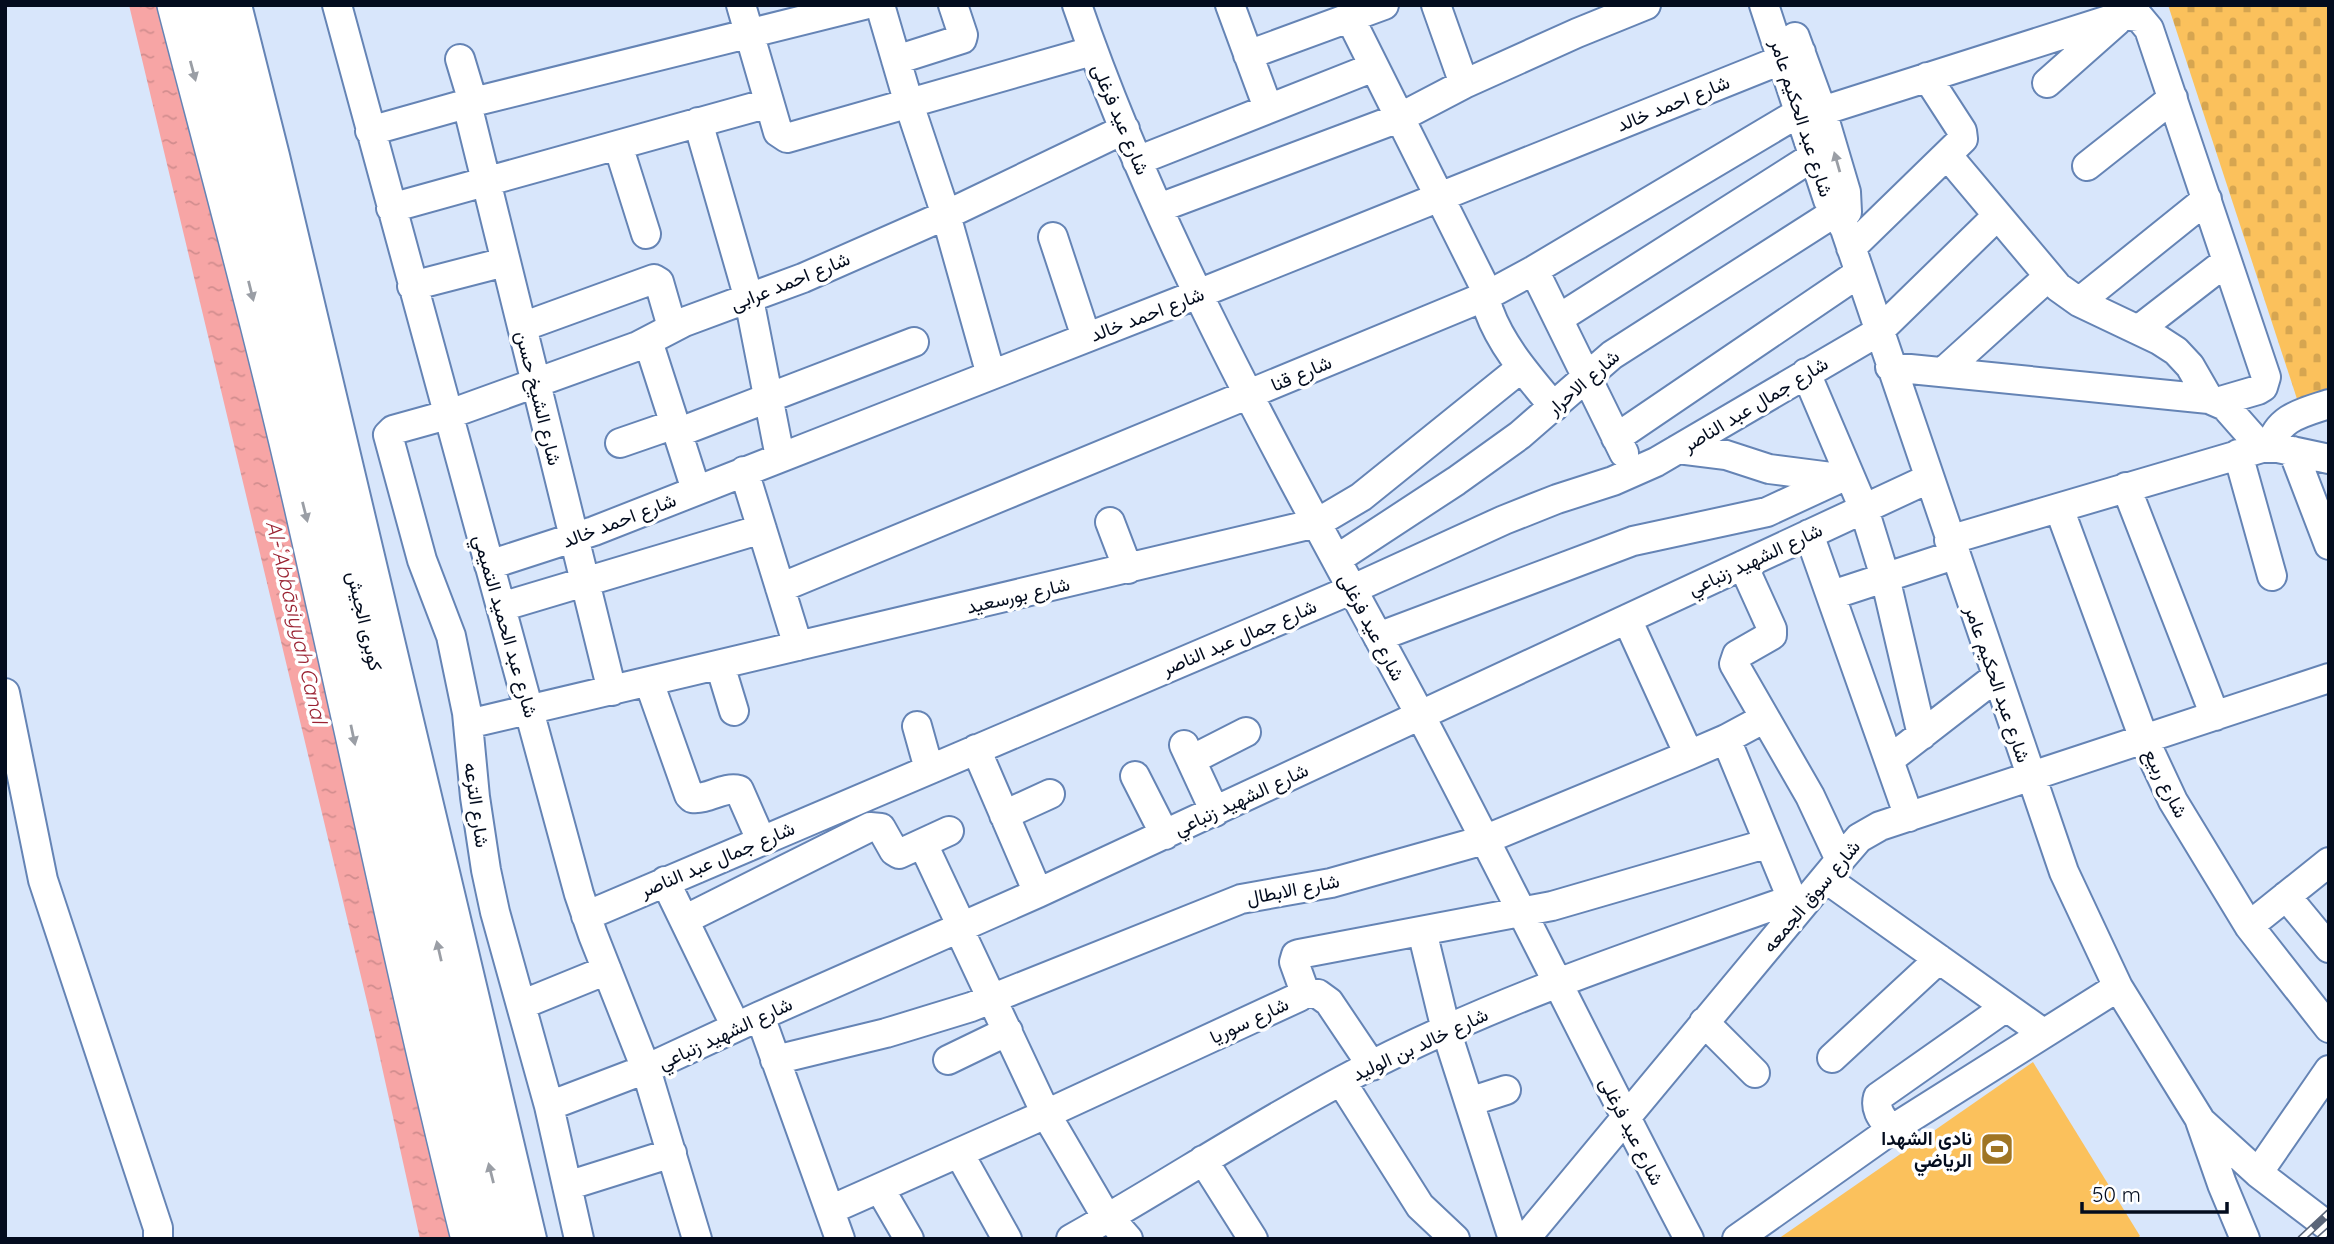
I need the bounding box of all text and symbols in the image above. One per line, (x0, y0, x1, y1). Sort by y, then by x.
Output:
street label: شارع عبد الحكيم عامر (1764, 35, 1839, 200)
street label: شارع عيد فرغلى (1086, 60, 1155, 179)
one-way arrow (189, 61, 199, 82)
street label: شارع احمد خالد (1613, 69, 1734, 138)
one-way arrow (1831, 151, 1842, 173)
street label: شارع احمد عرابى (727, 246, 854, 317)
one-way arrow (246, 281, 257, 303)
street label: شارع احمد خالد (1087, 281, 1208, 348)
street label: شارع الشيخ حسن (509, 328, 567, 468)
street label: شارع الاحرار (1541, 344, 1625, 421)
street label: شارع قنا (1267, 350, 1335, 397)
street label: شارع جمال عبد الناصر (1677, 351, 1833, 458)
street label: شارع احمد خالد (559, 487, 680, 554)
one-way arrow (299, 502, 310, 524)
street label: شارع الشهيد زنباعي (1684, 517, 1828, 604)
water label: Al-ʿAbbāsiyyah Canal (261, 518, 333, 728)
street label: شارع عبد الحميد التميمي (465, 532, 544, 721)
street label: كوبرى الجيش (342, 569, 388, 673)
street label: شارع عيد فرغلى (1333, 569, 1410, 685)
street label: شارع بورسعيد (964, 571, 1072, 620)
street label: شارع جمال عبد الناصر (1157, 594, 1320, 682)
street label: شارع عبد الحكيم عامر (1959, 602, 2036, 766)
one-way arrow (348, 724, 359, 746)
street label: شارع ربيع (2137, 744, 2194, 823)
street label: شارع الشهيد زنباعي (1170, 757, 1314, 844)
street label: شارع الترعه (458, 761, 495, 849)
street label: شارع جمال عبد الناصر (635, 816, 798, 904)
street label: شارع سوق الجمعه (1757, 835, 1866, 958)
street label: شارع الابطال (1244, 868, 1342, 911)
one-way arrow (433, 940, 444, 962)
street label: شارع الشهيد زنباعي (654, 991, 798, 1078)
street label: شارع سوريا (1206, 991, 1293, 1050)
street label: شارع خالد بن الوليد (1348, 1002, 1492, 1087)
street label: شارع عيد فرغلى (1594, 1073, 1670, 1190)
place label: نادي الشهدا الرياضي (1881, 1126, 1972, 1177)
sports icon: نادي الشهدا الرياضي (1978, 1130, 2016, 1168)
one-way arrow (485, 1161, 496, 1183)
scale bar (2082, 1170, 2227, 1214)
text: 50 m (2092, 1181, 2141, 1207)

